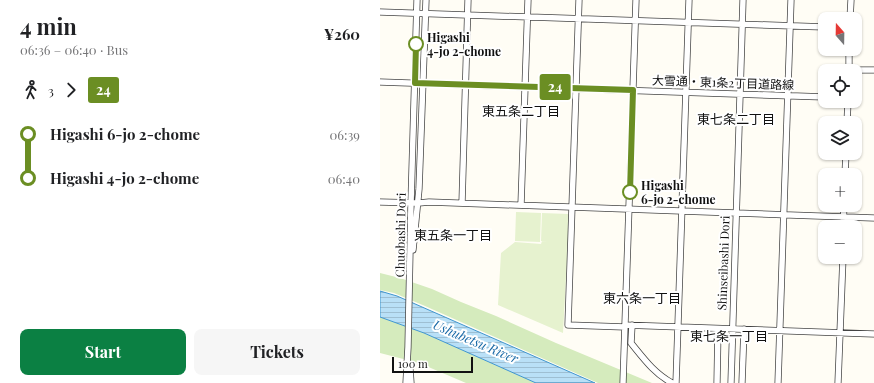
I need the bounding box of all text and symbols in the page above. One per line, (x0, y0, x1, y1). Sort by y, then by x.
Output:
text: 4 min (20, 11, 77, 41)
north arrow (818, 12, 862, 56)
map controls (818, 12, 862, 264)
text: ¥260 (324, 24, 360, 44)
place label: Higashi 4-jo 2-chome (427, 29, 501, 59)
marker: Higashi 4-jo 2-chome (408, 36, 424, 52)
text: 06:36 – 06:40 · Bus (20, 41, 128, 58)
button: locate (818, 64, 862, 108)
street label: 大雪通・東1条2丁目道路線 (652, 72, 794, 92)
line badge: 24 (537, 74, 573, 100)
text: 24 (548, 77, 562, 96)
icon: walk (20, 79, 42, 101)
icon: forward (60, 79, 82, 101)
text: 24 (96, 80, 111, 99)
text: 3 (48, 82, 54, 99)
district label: 東五条二丁目 (482, 102, 560, 119)
district label: 東七条二丁目 (697, 110, 775, 127)
button: layers (818, 116, 862, 160)
text: Higashi 6-jo 2-chome (50, 124, 200, 144)
text: 06:39 (330, 126, 360, 143)
text: Higashi 4-jo 2-chome (50, 168, 199, 188)
button: + (818, 168, 862, 212)
text: 06:40 (328, 170, 360, 187)
place label: Higashi 6-jo 2-chome (641, 177, 716, 207)
marker: Higashi 6-jo 2-chome (622, 184, 638, 200)
street label: Chuobashi Dori (391, 192, 409, 277)
street label: Shinseibashi Dori (713, 215, 733, 311)
button: − (818, 220, 862, 264)
district label: 東五条一丁目 (414, 226, 492, 243)
district label: 東六条一丁目 (603, 289, 681, 306)
water label: Ushubetsu River (431, 315, 521, 367)
district label: 東七条一丁目 (690, 327, 768, 344)
button: Start (20, 329, 186, 375)
button: Tickets (194, 329, 360, 375)
scale bar (392, 355, 473, 374)
text: 100 m (398, 356, 428, 371)

